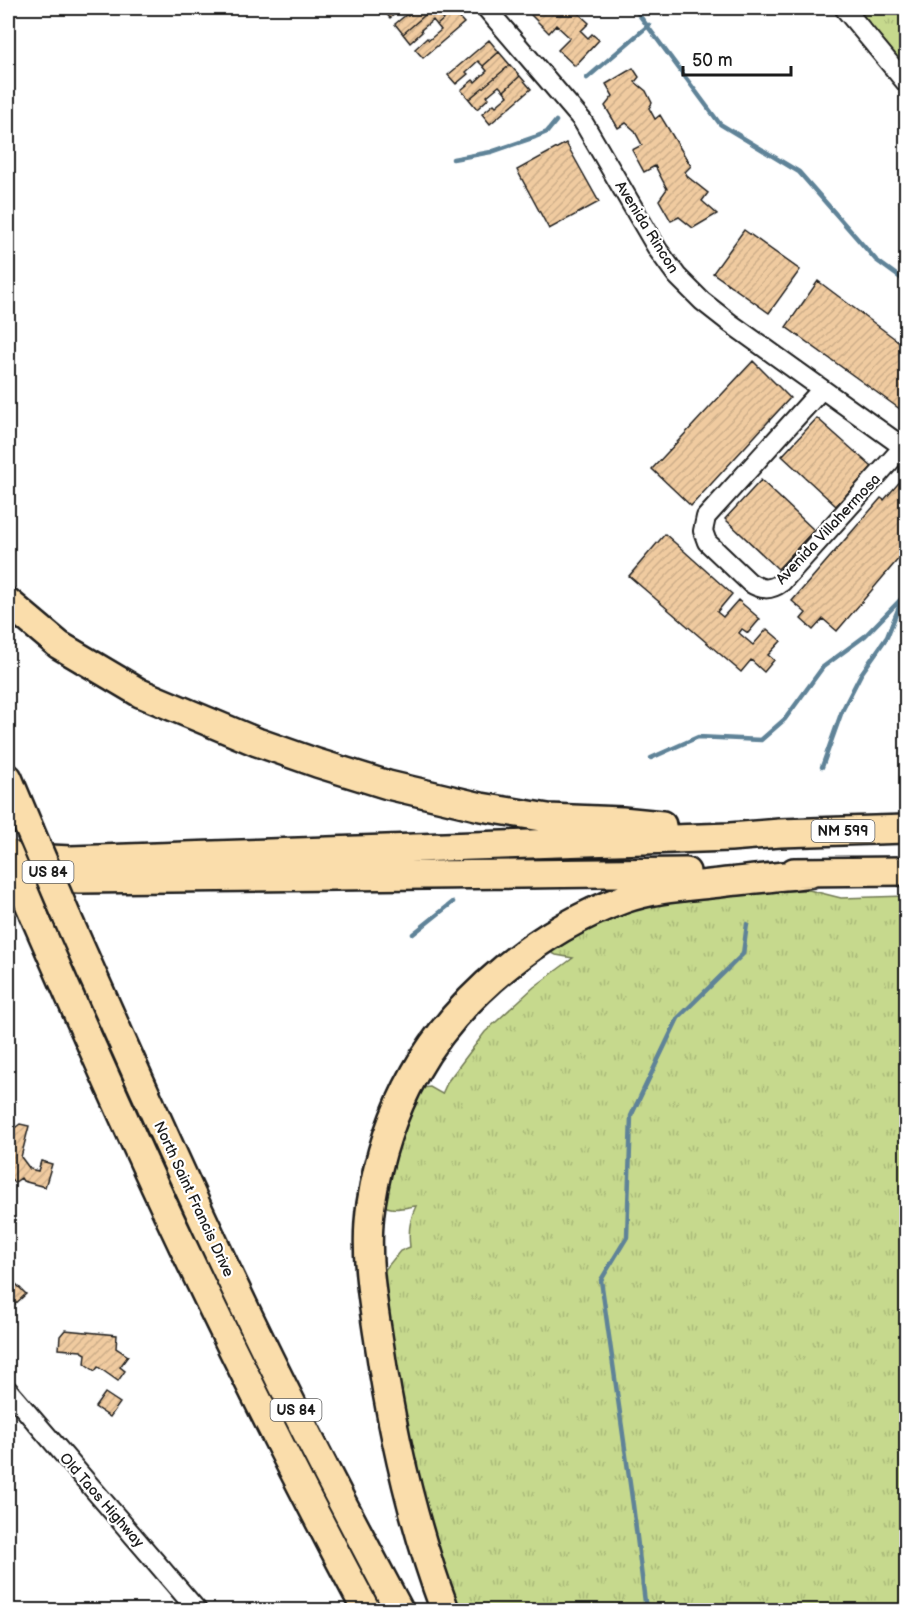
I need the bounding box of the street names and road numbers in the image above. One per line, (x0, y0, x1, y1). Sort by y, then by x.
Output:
street label: Avenida Rincon (611, 178, 683, 277)
street label: Avenida Villahermosa (772, 470, 885, 589)
road number: NM 599 (812, 820, 874, 842)
road number: US 84 (22, 861, 74, 883)
street label: North Saint Francis Drive (149, 1118, 238, 1280)
road number: US 84 (270, 1399, 322, 1421)
street label: Old Taos Highway (55, 1449, 148, 1552)

